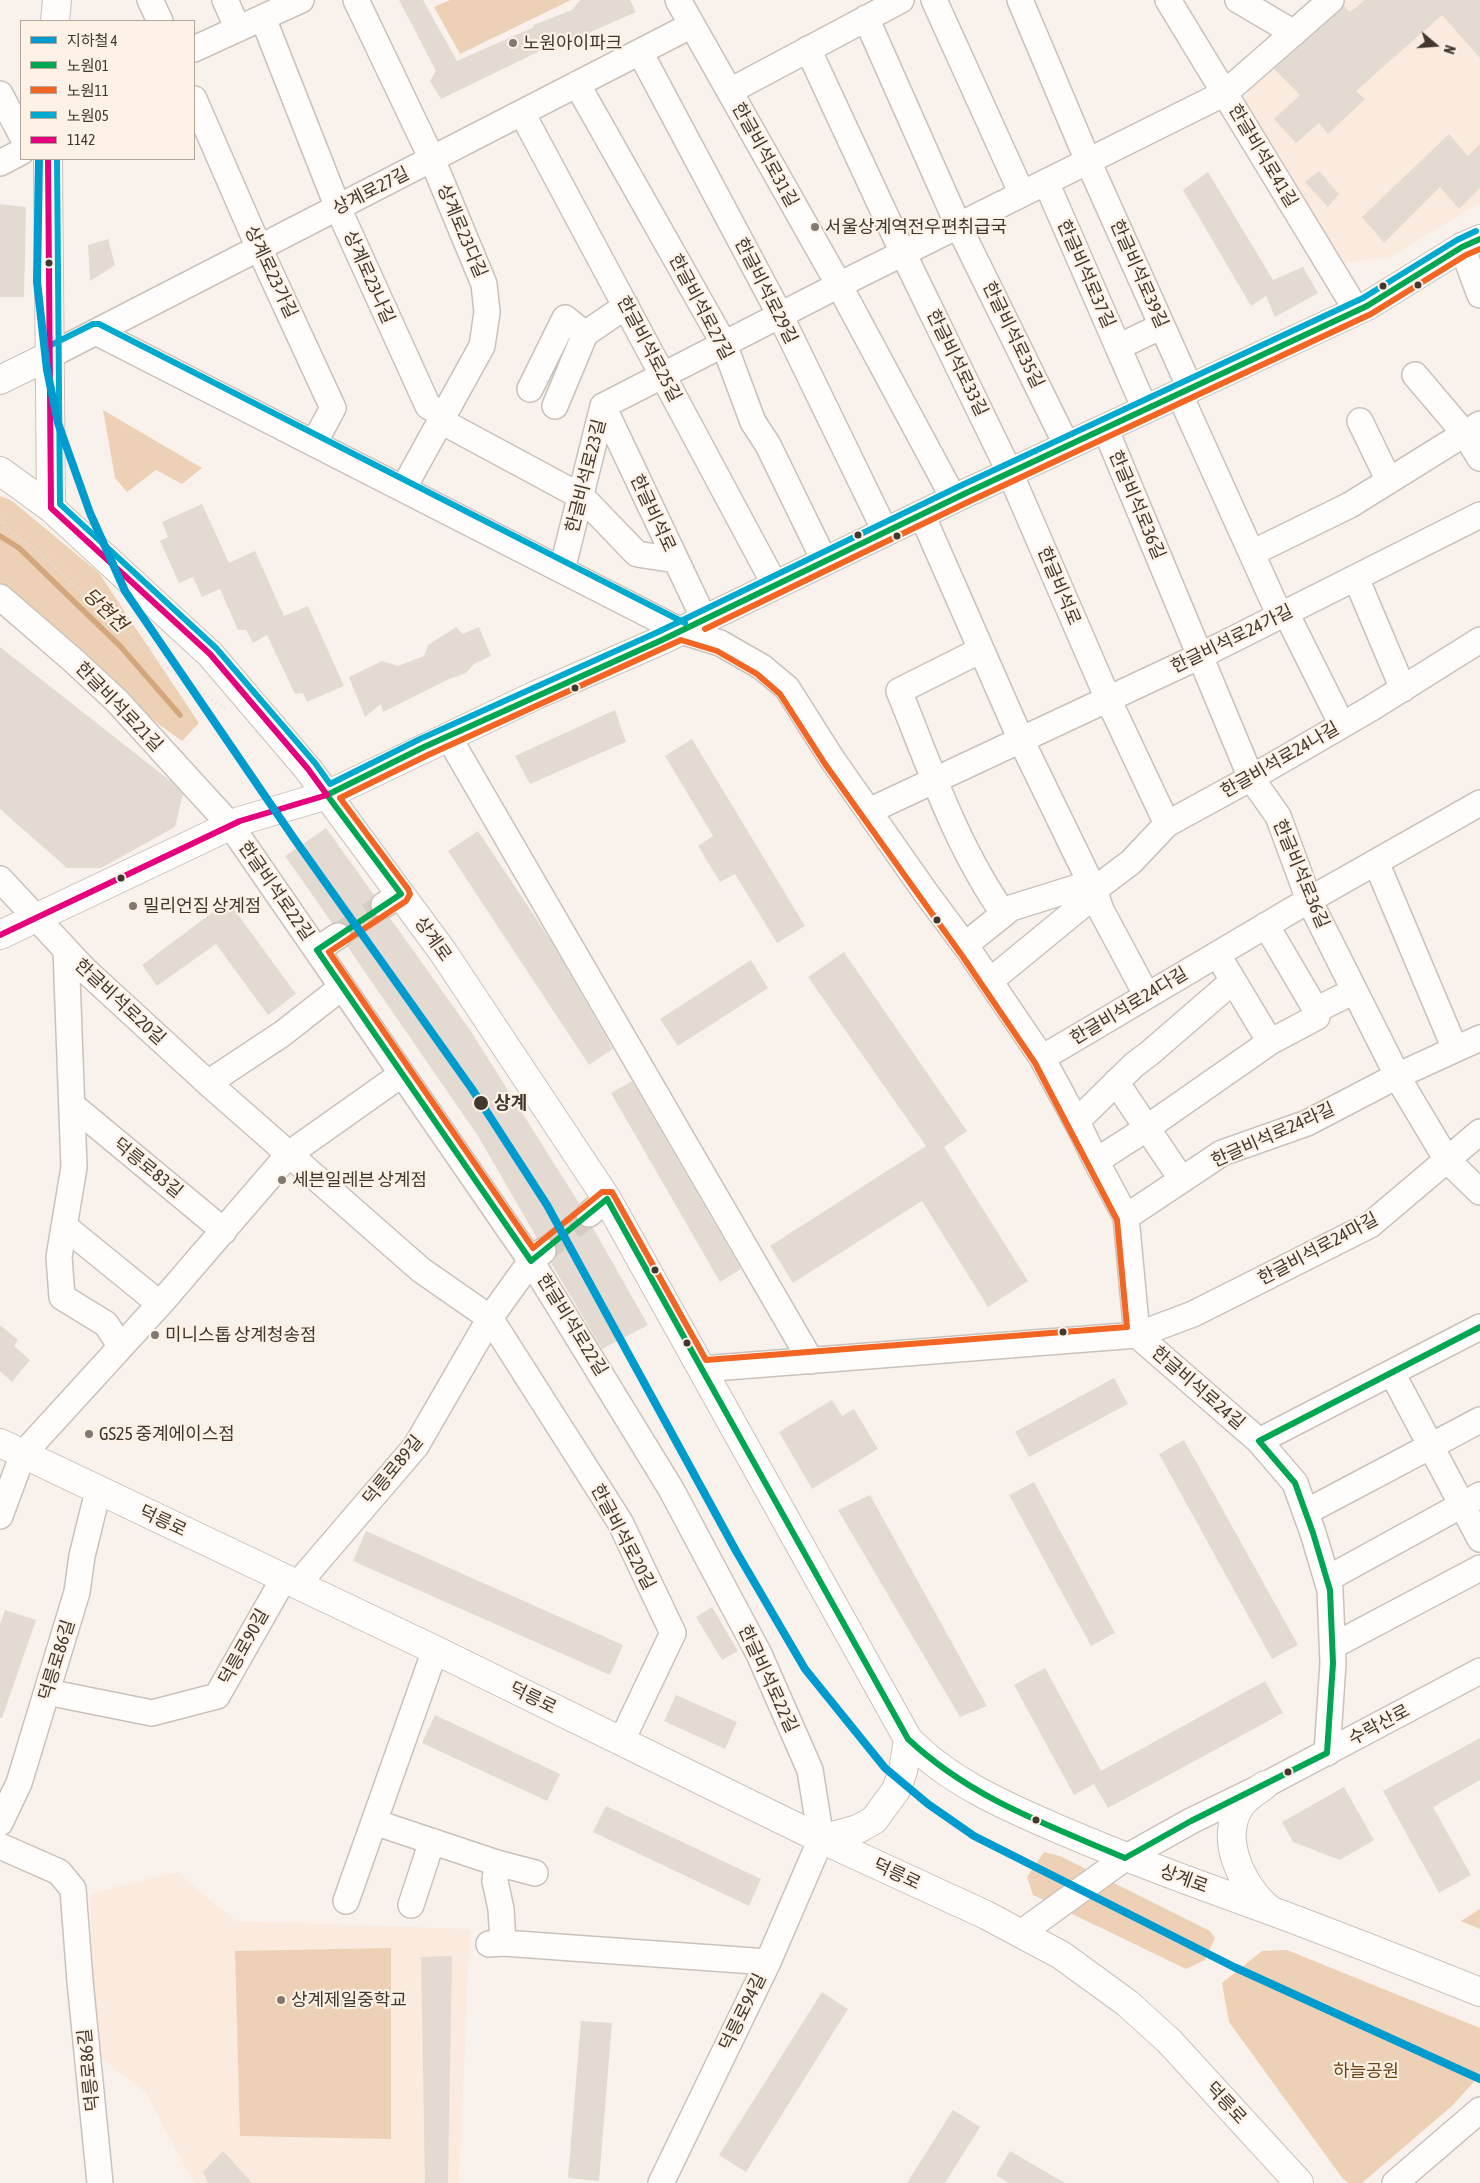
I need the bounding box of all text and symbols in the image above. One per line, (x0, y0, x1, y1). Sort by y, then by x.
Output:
legend (20, 20, 195, 160)
north arrow (1410, 20, 1460, 70)
text: 지하철 4 (67, 32, 118, 49)
place label: 노원아이파크 (523, 32, 622, 54)
marker: 노원아이파크 (507, 37, 519, 49)
text: N (1440, 43, 1458, 56)
text: 노원01 (67, 57, 109, 74)
text: 노원11 (67, 82, 109, 99)
street label: 한글비석로31길 (727, 99, 803, 211)
street label: 한글비석로41길 (1224, 101, 1302, 211)
text: 노원05 (67, 107, 109, 124)
text: 1142 (67, 131, 95, 148)
street label: 상계로27길 (329, 163, 413, 219)
street label: 상계로23다길 (433, 181, 491, 281)
place label: 서울상계역전우편취급국 (825, 216, 1007, 238)
street label: 한글비석로37길 (1052, 216, 1120, 332)
street label: 한글비석로39길 (1105, 216, 1173, 332)
marker: 서울상계역전우편취급국 (809, 221, 821, 233)
street label: 상계로23가길 (240, 222, 302, 322)
street label: 상계로23나길 (339, 227, 399, 327)
street label: 한글비석로29길 (730, 234, 802, 348)
street label: 한글비석로27길 (664, 251, 738, 363)
unlabelled marker (44, 258, 54, 268)
street label: 한글비석로35길 (978, 278, 1048, 392)
unlabelled marker (1413, 280, 1423, 290)
unlabelled marker (1378, 281, 1388, 291)
street label: 한글비석로25길 (612, 293, 686, 405)
street label: 한글비석로33길 (922, 306, 992, 420)
street label: 한글비석로23길 (561, 417, 611, 535)
street label: 한글비석로36길 (1104, 447, 1170, 563)
street label: 한글비석로 (626, 471, 680, 555)
unlabelled marker (853, 530, 863, 540)
unlabelled marker (892, 531, 902, 541)
street label: 한글비석로 (1033, 544, 1085, 628)
water label: 당현천 (78, 584, 132, 636)
street label: 한글비석로24가길 (1168, 600, 1296, 678)
street label: 한글비석로21길 (71, 658, 167, 756)
unlabelled marker (570, 683, 580, 693)
street label: 한글비석로24나길 (1217, 717, 1343, 803)
street label: 한글비석로36길 (1268, 816, 1334, 932)
street label: 한글비석로22길 (234, 837, 318, 945)
unlabelled marker (116, 873, 126, 883)
place label: 밀리언짐 상계점 (143, 895, 261, 917)
marker: 밀리언짐 상계점 (127, 900, 139, 912)
street label: 상계로 (410, 912, 456, 966)
unlabelled marker (932, 915, 942, 925)
street label: 한글비석로20길 (70, 954, 170, 1050)
street label: 한글비석로24다길 (1067, 963, 1191, 1049)
place label: 상계 (494, 1092, 527, 1114)
marker: 상계 (472, 1094, 490, 1112)
street label: 한글비석로24라길 (1208, 1098, 1338, 1172)
street label: 덕릉로83길 (109, 1133, 187, 1203)
place label: 세븐일레븐 상계점 (292, 1169, 427, 1191)
marker: 세븐일레븐 상계점 (276, 1174, 288, 1186)
street label: 한글비석로24마길 (1254, 1208, 1382, 1290)
unlabelled marker (650, 1265, 660, 1275)
street label: 한글비석로22길 (532, 1270, 612, 1380)
place label: 미니스톱 상계청송점 (165, 1324, 317, 1346)
unlabelled marker (1058, 1327, 1068, 1337)
marker: 미니스톱 상계청송점 (149, 1329, 161, 1341)
unlabelled marker (682, 1338, 692, 1348)
street label: 한글비석로24길 (1147, 1342, 1249, 1434)
place label: GS25 중계에이스점 (99, 1423, 235, 1445)
marker: GS25 중계에이스점 (83, 1428, 95, 1440)
street label: 덕릉로89길 (358, 1431, 428, 1509)
street label: 한글비석로20길 (586, 1481, 660, 1593)
street label: 덕릉로 (136, 1501, 190, 1541)
street label: 덕릉로90길 (214, 1605, 274, 1689)
street label: 덕릉로86길 (35, 1617, 79, 1703)
street label: 한글비석로22길 (734, 1622, 802, 1736)
street label: 덕릉로 (506, 1677, 560, 1719)
street label: 수락산로 (1345, 1700, 1413, 1750)
unlabelled marker (1283, 1767, 1293, 1777)
unlabelled marker (1031, 1815, 1041, 1825)
street label: 덕릉로 (870, 1854, 924, 1894)
street label: 상계로 (1157, 1860, 1211, 1898)
street label: 덕릉로94길 (715, 1970, 771, 2054)
place label: 상계제일중학교 (291, 1989, 407, 2011)
marker: 상계제일중학교 (275, 1994, 287, 2006)
street label: 덕릉로86길 (74, 2028, 104, 2112)
park label: 하늘공원 (1333, 2060, 1399, 2082)
street label: 덕릉로 (1201, 2077, 1251, 2129)

